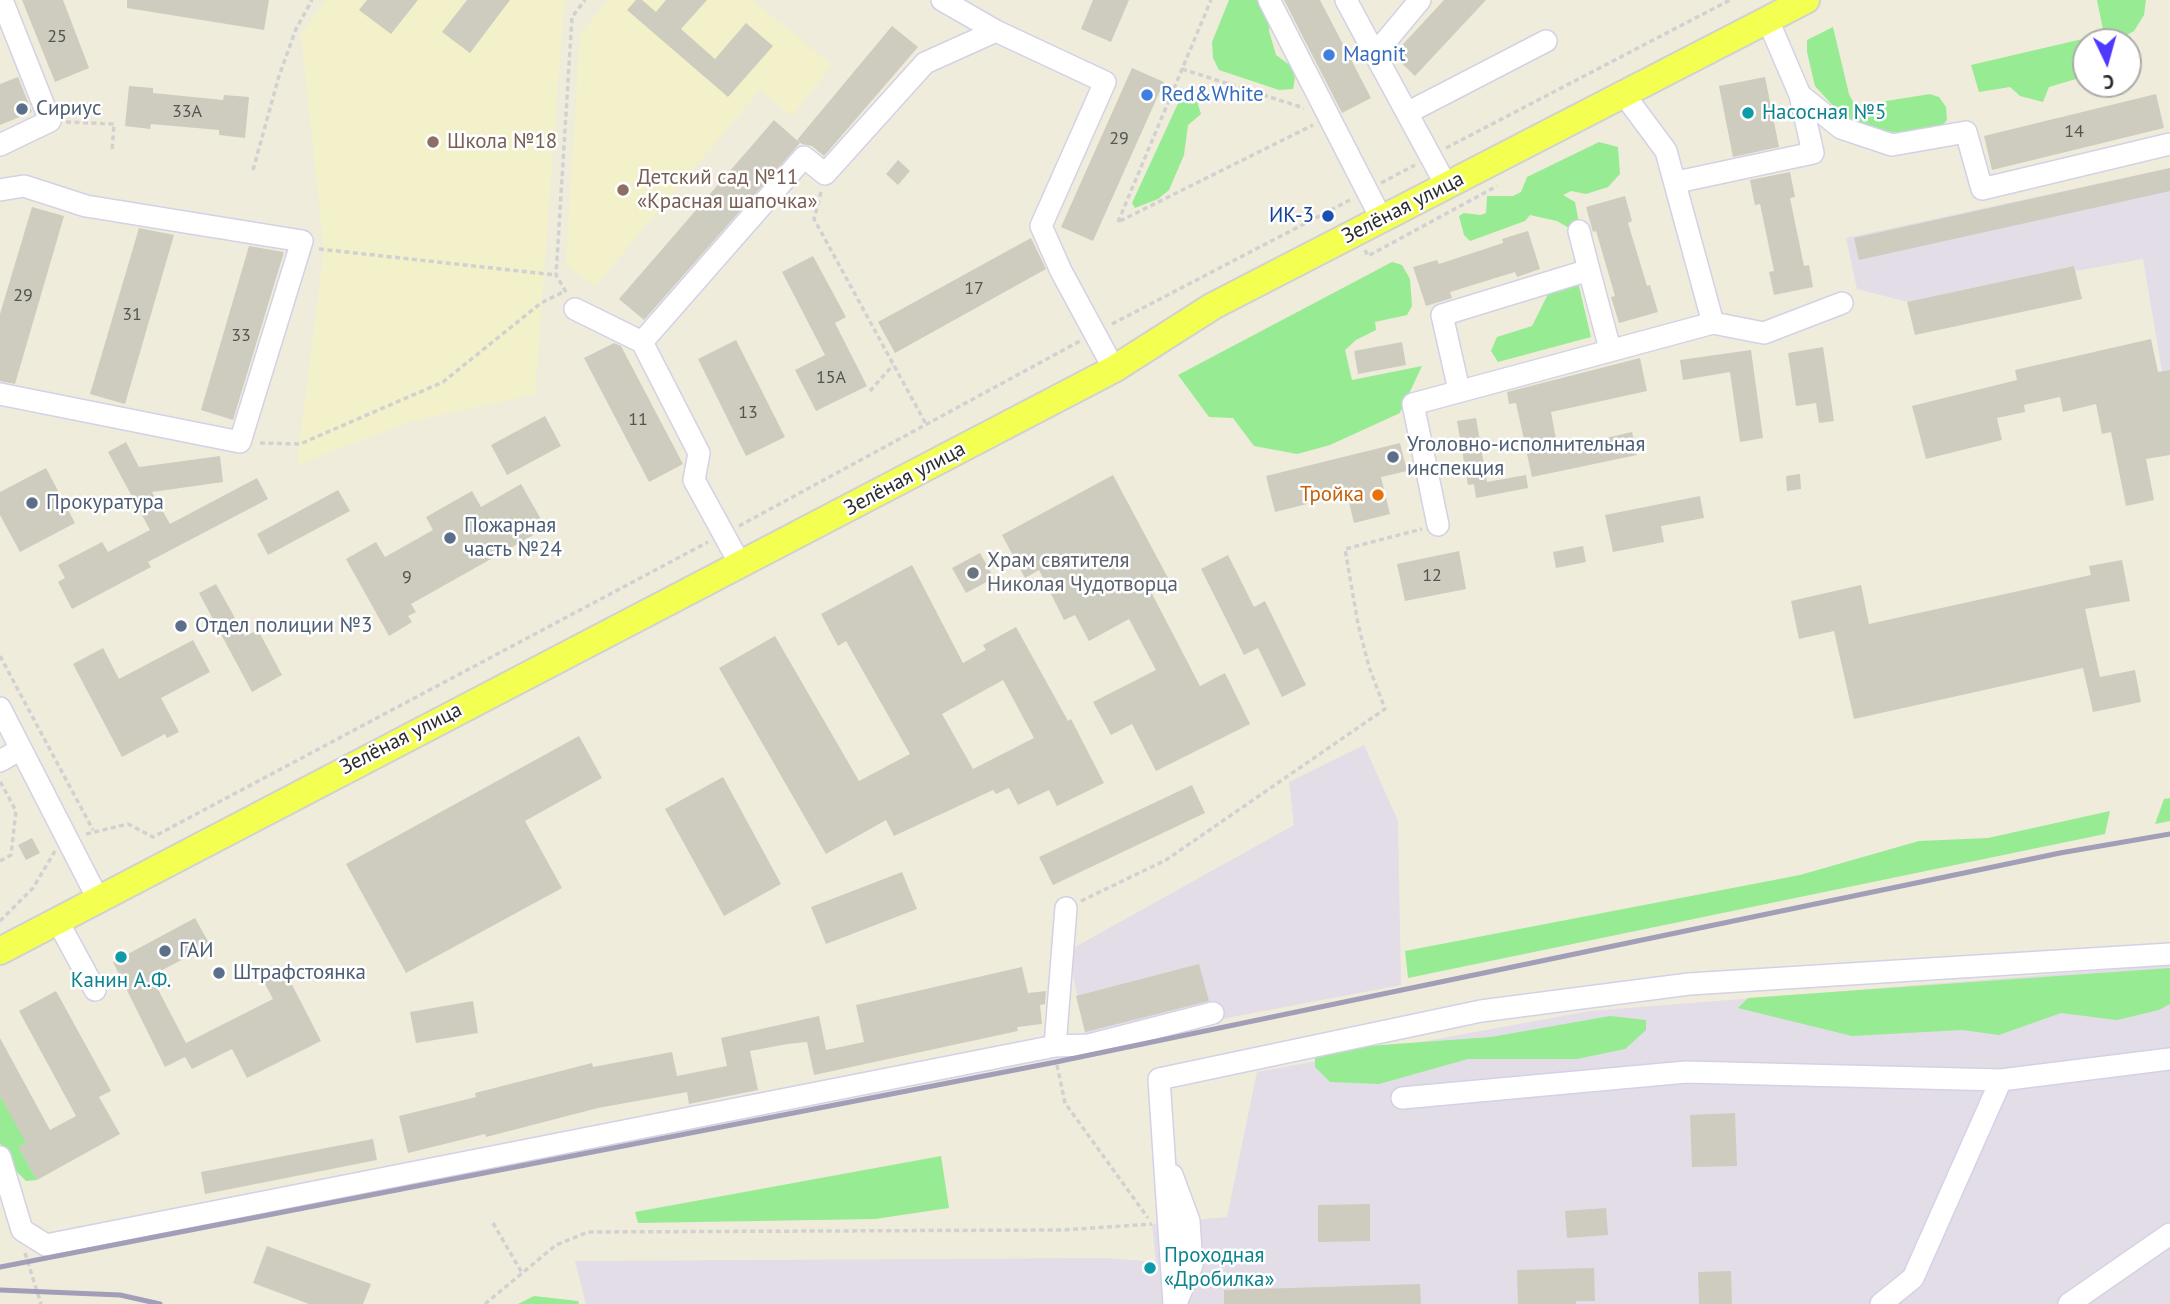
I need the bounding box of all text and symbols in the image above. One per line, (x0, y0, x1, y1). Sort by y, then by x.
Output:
house number: 25 (47, 26, 67, 48)
north arrow (2072, 28, 2142, 98)
place label: Magnit (1343, 42, 1406, 68)
marker: Magnit (1321, 47, 1337, 63)
text: С (2102, 70, 2115, 94)
place label: Red&White (1161, 82, 1264, 108)
marker: Red&White (1139, 87, 1155, 103)
place label: Сириус (36, 96, 101, 122)
place label: Насосная №5 (1762, 100, 1887, 126)
marker: Сириус (14, 101, 30, 117)
house number: 33А (172, 101, 202, 123)
marker: Насосная №5 (1740, 105, 1756, 121)
house number: 14 (2064, 121, 2084, 143)
house number: 29 (1109, 128, 1129, 150)
place label: Школа №18 (447, 129, 557, 155)
marker: Школа №18 (425, 134, 441, 150)
place label: Детский сад №11 «Красная шапочка» (637, 165, 818, 215)
street label: Зелёная улица (1338, 166, 1468, 250)
marker: Детский сад №11 «Красная шапочка» (615, 182, 631, 198)
place label: ИК-3 (1269, 203, 1314, 229)
marker: ИК-3 (1320, 208, 1336, 224)
house number: 17 (964, 278, 984, 300)
house number: 29 (13, 285, 33, 307)
house number: 31 (122, 304, 142, 326)
house number: 33 (231, 325, 251, 347)
house number: 15А (816, 367, 846, 389)
house number: 13 (738, 402, 758, 424)
house number: 11 (628, 409, 648, 431)
place label: Уголовно-исполнительная инспекция (1407, 432, 1645, 482)
street label: Зелёная улица (840, 437, 970, 521)
marker: Уголовно-исполнительная инспекция (1385, 449, 1401, 465)
place label: Тройка (1300, 482, 1364, 508)
marker: Тройка (1370, 487, 1386, 503)
place label: Прокуратура (46, 490, 164, 516)
marker: Прокуратура (24, 495, 40, 511)
place label: Пожарная часть №24 (464, 513, 562, 563)
marker: Пожарная часть №24 (442, 530, 458, 546)
place label: Храм святителя Николая Чудотворца (987, 548, 1178, 598)
marker: Храм святителя Николая Чудотворца (965, 565, 981, 581)
house number: 12 (1422, 565, 1442, 587)
house number: 9 (402, 567, 412, 589)
place label: Отдел полиции №3 (195, 613, 372, 639)
marker: Отдел полиции №3 (173, 618, 189, 634)
street label: Зелёная улица (336, 697, 466, 781)
place label: ГАИ (179, 938, 213, 964)
marker: ГАИ (157, 943, 173, 959)
marker: Канин А.Ф. (113, 949, 129, 965)
place label: Штрафстоянка (233, 960, 366, 986)
marker: Штрафстоянка (211, 965, 227, 981)
place label: Канин А.Ф. (71, 968, 171, 994)
place label: Проходная «Дробилка» (1164, 1243, 1274, 1293)
marker: Проходная «Дробилка» (1142, 1260, 1158, 1276)

